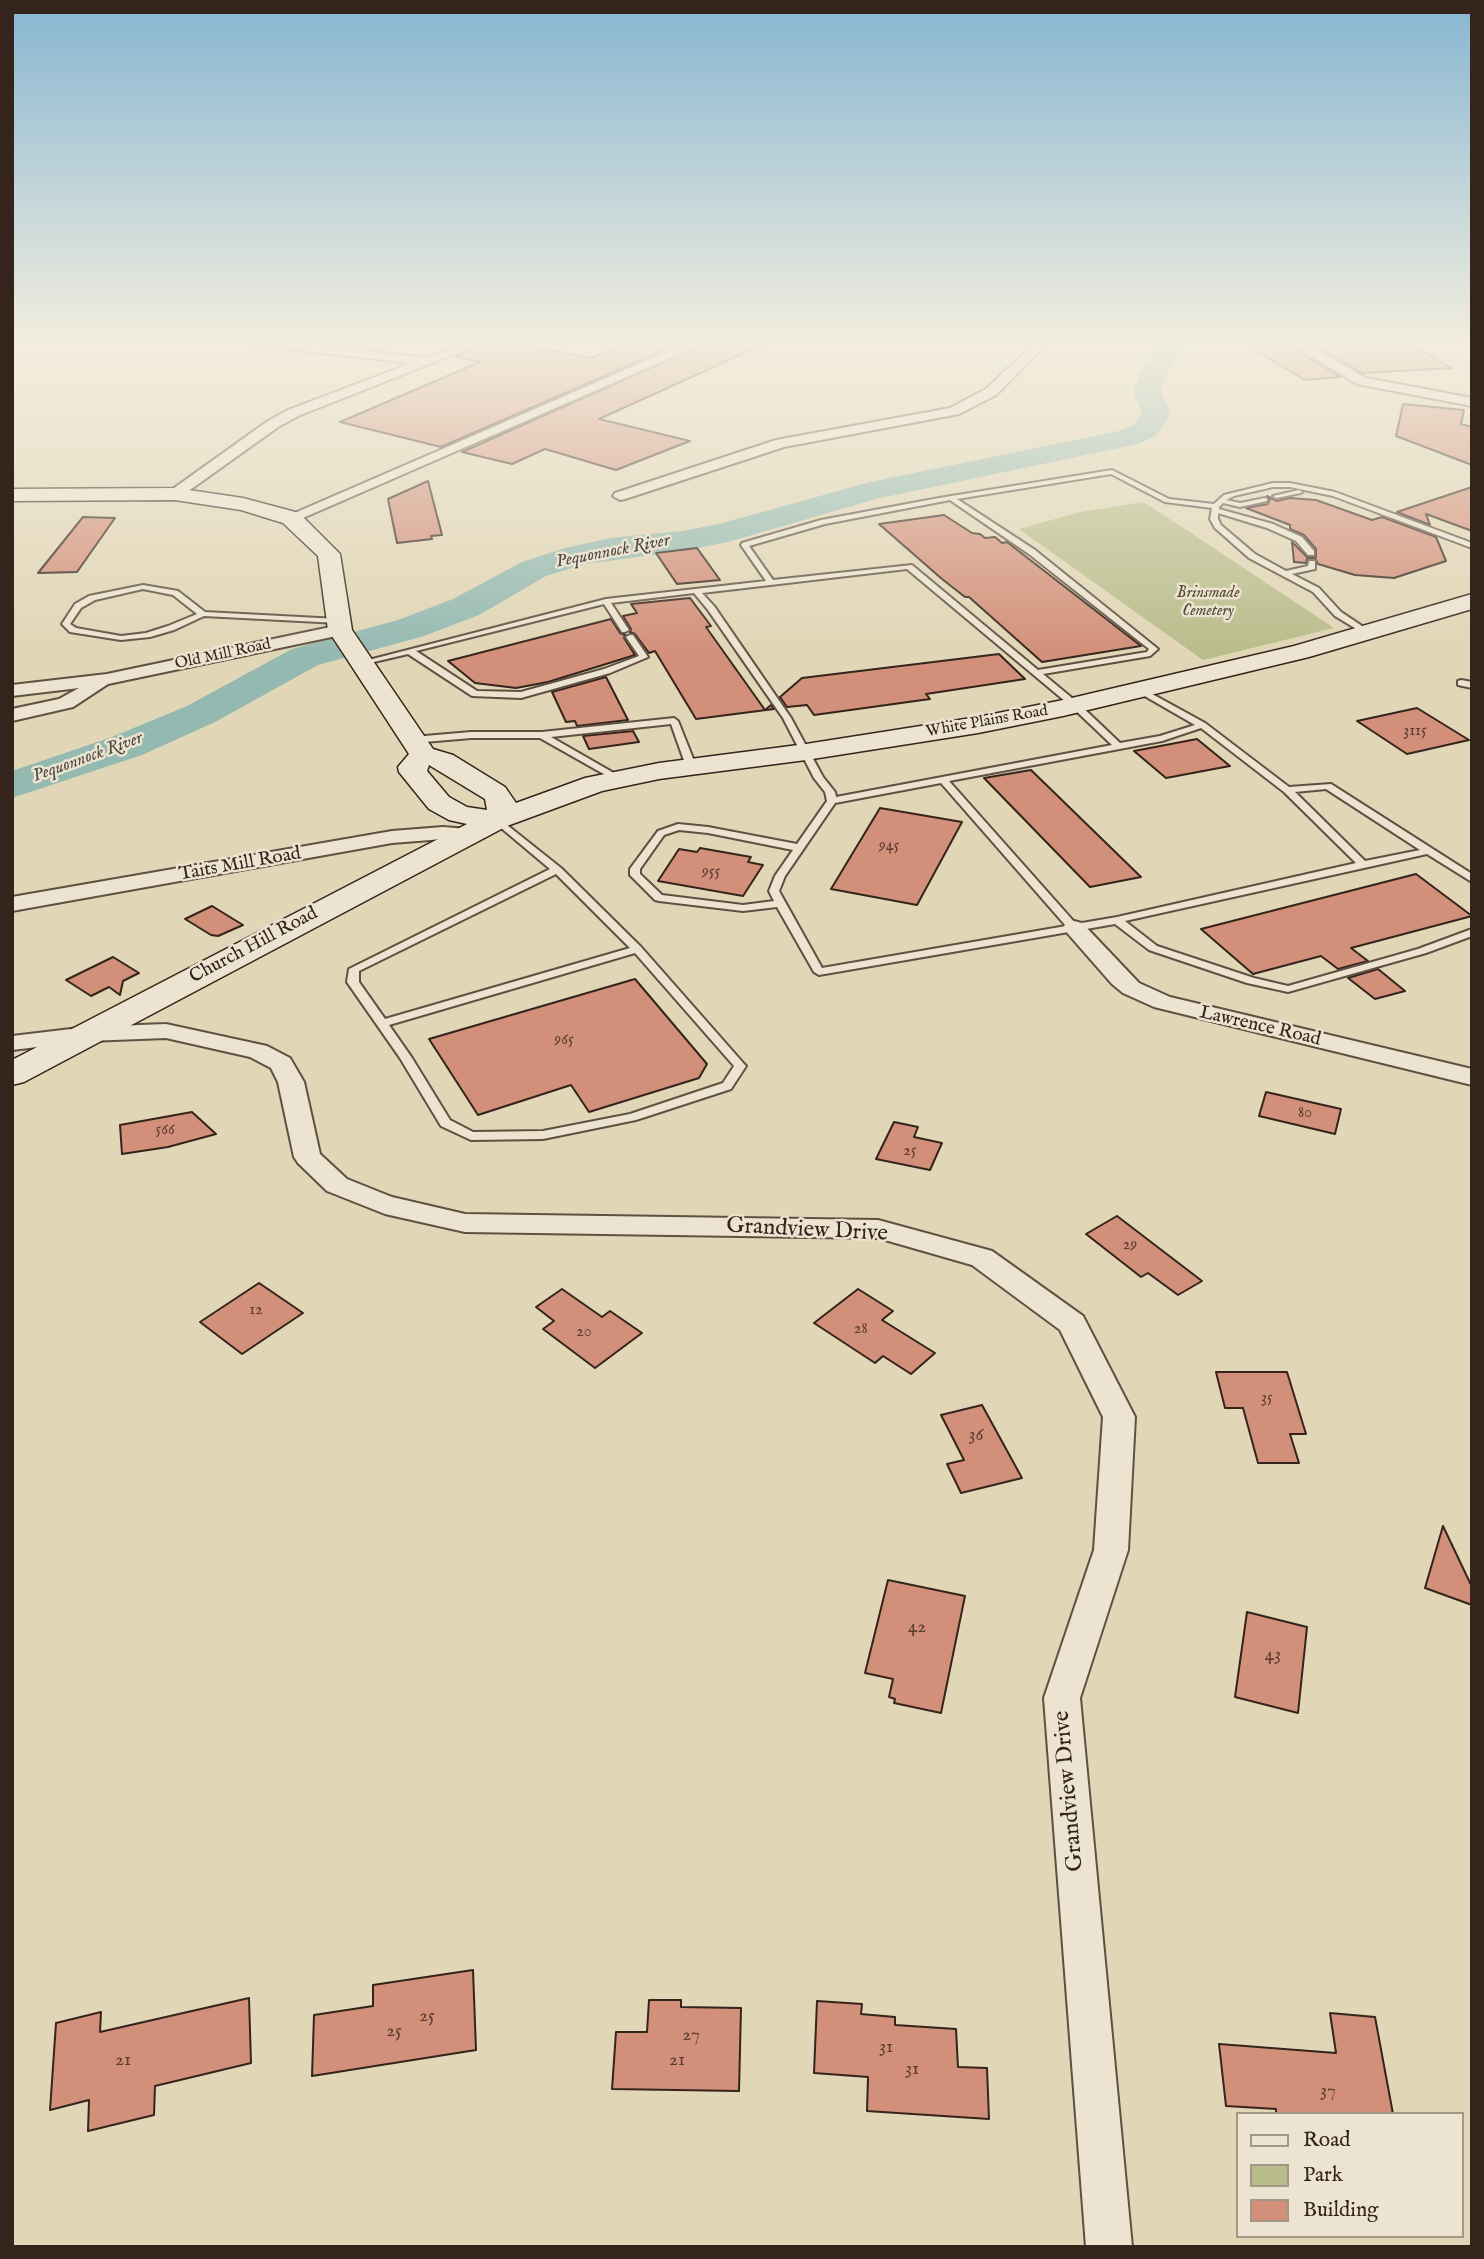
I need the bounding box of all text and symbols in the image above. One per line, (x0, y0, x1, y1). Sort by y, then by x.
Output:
water label: Pequonnock River (554, 530, 672, 574)
park label: Brinsmade Cemetery (1177, 584, 1239, 622)
street label: Old Mill Road (173, 635, 273, 675)
street label: White Plains Road (924, 702, 1050, 742)
house number: 3115 (1403, 722, 1427, 742)
water label: Pequonnock River (30, 728, 146, 788)
house number: 945 (879, 837, 899, 857)
street label: Taits Mill Road (177, 843, 303, 887)
house number: 955 (702, 863, 720, 883)
street label: Church Hill Road (186, 903, 322, 989)
street label: Lawrence Road (1197, 1002, 1323, 1052)
house number: 965 (554, 1031, 574, 1051)
house number: 80 (1298, 1104, 1312, 1124)
house number: 566 (155, 1121, 175, 1141)
house number: 25 (903, 1142, 917, 1162)
street label: Grandview Drive (726, 1213, 888, 1249)
house number: 29 (1123, 1236, 1137, 1256)
house number: 12 (249, 1301, 263, 1321)
house number: 28 (854, 1320, 868, 1340)
house number: 20 (576, 1323, 592, 1343)
house number: 35 (1261, 1389, 1273, 1409)
house number: 36 (968, 1425, 984, 1447)
house number: 42 (908, 1617, 926, 1639)
house number: 43 (1265, 1645, 1281, 1667)
street label: Grandview Drive (1049, 1709, 1091, 1873)
house number: 25 (419, 2006, 435, 2028)
house number: 25 (386, 2021, 402, 2043)
house number: 27 (682, 2025, 700, 2047)
house number: 31 (879, 2037, 893, 2059)
house number: 21 (115, 2050, 131, 2072)
house number: 21 (669, 2050, 685, 2072)
house number: 31 (905, 2059, 919, 2081)
house number: 37 (1320, 2081, 1336, 2103)
legend (1236, 2112, 1463, 2238)
text: Road (1303, 2127, 1350, 2154)
text: Park (1303, 2162, 1343, 2189)
text: Building (1303, 2197, 1378, 2224)

